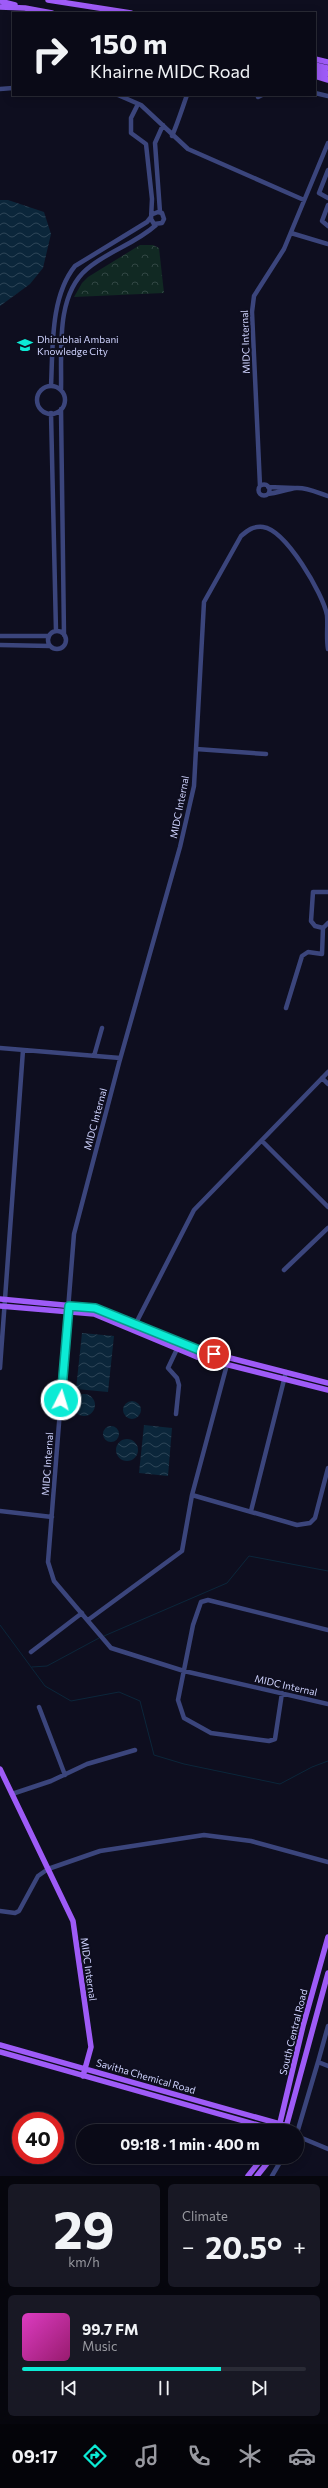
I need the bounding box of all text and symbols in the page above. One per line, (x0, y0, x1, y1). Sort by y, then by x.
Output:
text: 150 m (90, 26, 167, 60)
icon: right (24, 28, 76, 80)
text: Khairne MIDC Road (90, 60, 250, 82)
street label: MIDC Internal (238, 310, 252, 374)
place label: Dhirubhai Ambani Knowledge City (37, 333, 119, 357)
school or university icon: Dhirubhai Ambani Knowledge City (16, 336, 34, 354)
street label: MIDC Internal (167, 775, 191, 839)
street label: MIDC Internal (81, 1087, 109, 1151)
pin (197, 1337, 231, 1371)
icon: arrive (203, 1343, 225, 1365)
position arrow (40, 1379, 82, 1421)
street label: MIDC Internal (39, 1432, 55, 1496)
street label: MIDC Internal (254, 1672, 318, 1698)
street label: MIDC Internal (79, 1937, 99, 2001)
street label: South Central Road (277, 1988, 310, 2076)
street label: Savitha Chemical Road (95, 2056, 197, 2096)
speed limit sign: 40 (12, 2112, 64, 2164)
text: 09:18 · 1 min · 400 m (120, 2135, 260, 2153)
text: 29 (53, 2196, 115, 2260)
text: Climate (182, 2208, 228, 2224)
text: 20.5° (205, 2228, 282, 2265)
text: − (182, 2233, 195, 2260)
text: + (293, 2233, 306, 2260)
text: km/h (68, 2254, 100, 2270)
text: 99.7 FM (82, 2320, 138, 2338)
text: Music (82, 2338, 117, 2354)
icon: previous (58, 2377, 80, 2399)
icon: pause (153, 2377, 175, 2399)
icon: next (248, 2377, 270, 2399)
icon: directions (81, 2442, 109, 2470)
icon: music (133, 2442, 161, 2470)
icon: phone (185, 2442, 213, 2470)
icon: climate (236, 2442, 264, 2470)
icon: car (288, 2442, 316, 2470)
text: 09:17 (12, 2445, 58, 2467)

